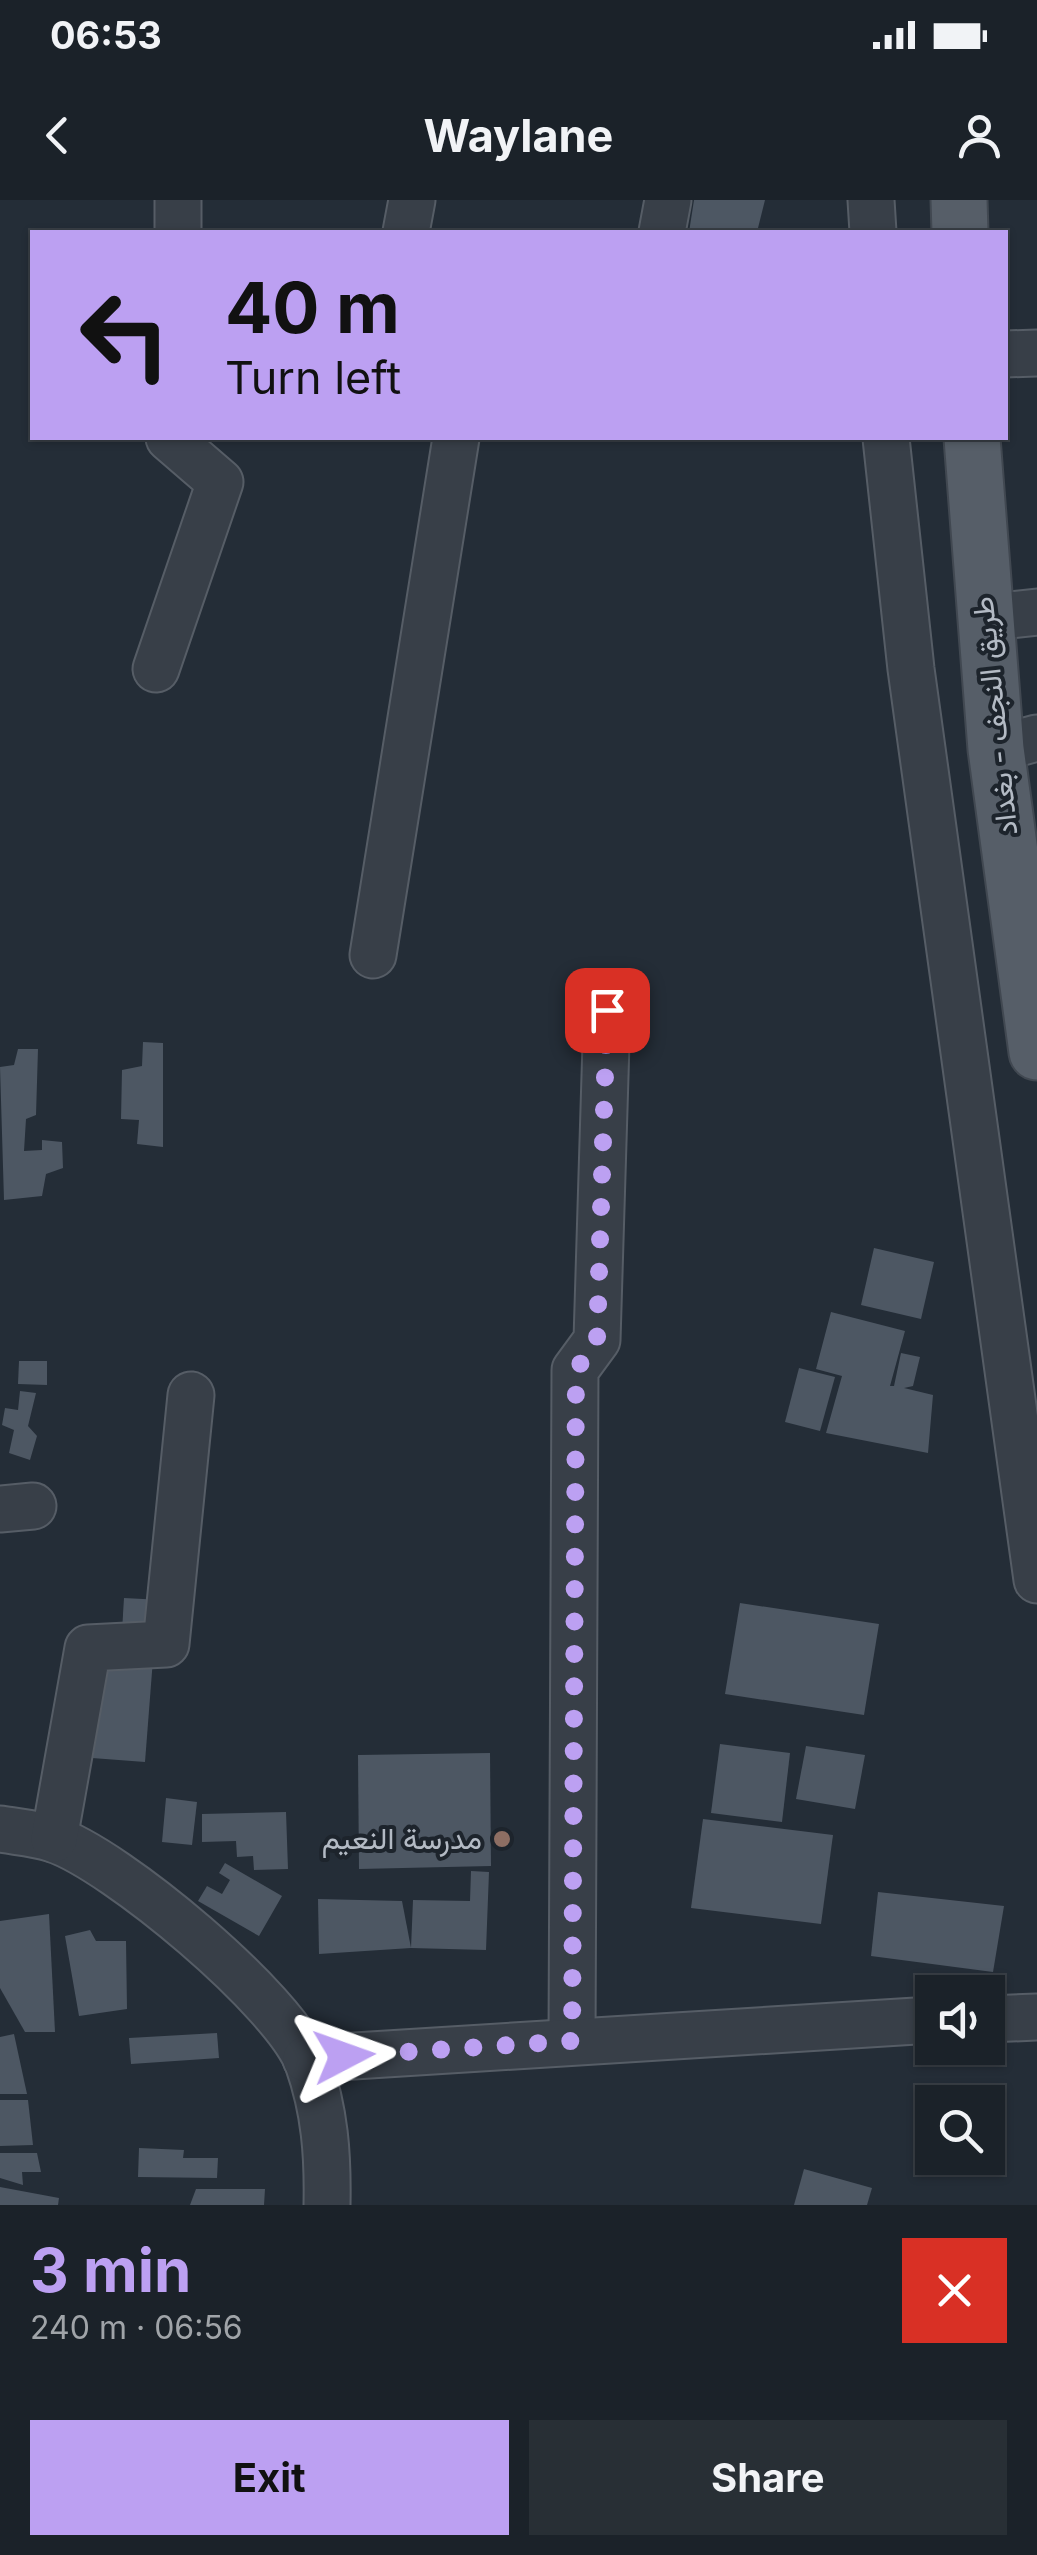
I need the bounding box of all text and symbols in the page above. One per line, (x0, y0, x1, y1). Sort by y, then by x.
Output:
text: 06:53 (50, 12, 162, 58)
icon: back (30, 108, 85, 163)
text: Waylane (424, 108, 613, 163)
icon: person (952, 108, 1007, 163)
text: 40 m (225, 265, 400, 350)
icon: left (60, 270, 190, 400)
text: Turn left (225, 350, 401, 405)
street label: طريق النجف - بغداد (964, 595, 1025, 837)
pin (565, 968, 650, 1053)
icon: arrive (580, 983, 635, 1038)
place label: مدرسة النعيم (322, 1820, 482, 1858)
marker: مدرسة النعيم (491, 1828, 513, 1850)
map controls (915, 1975, 1005, 2175)
button: sound (915, 1975, 1005, 2065)
position arrow (292, 2004, 396, 2108)
button: search (915, 2085, 1005, 2175)
text: 3 min (30, 2234, 191, 2306)
button: close (902, 2238, 1007, 2343)
text: 240 m · 06:56 (30, 2308, 243, 2347)
button: Exit (30, 2420, 509, 2535)
button: Share (529, 2420, 1007, 2535)

